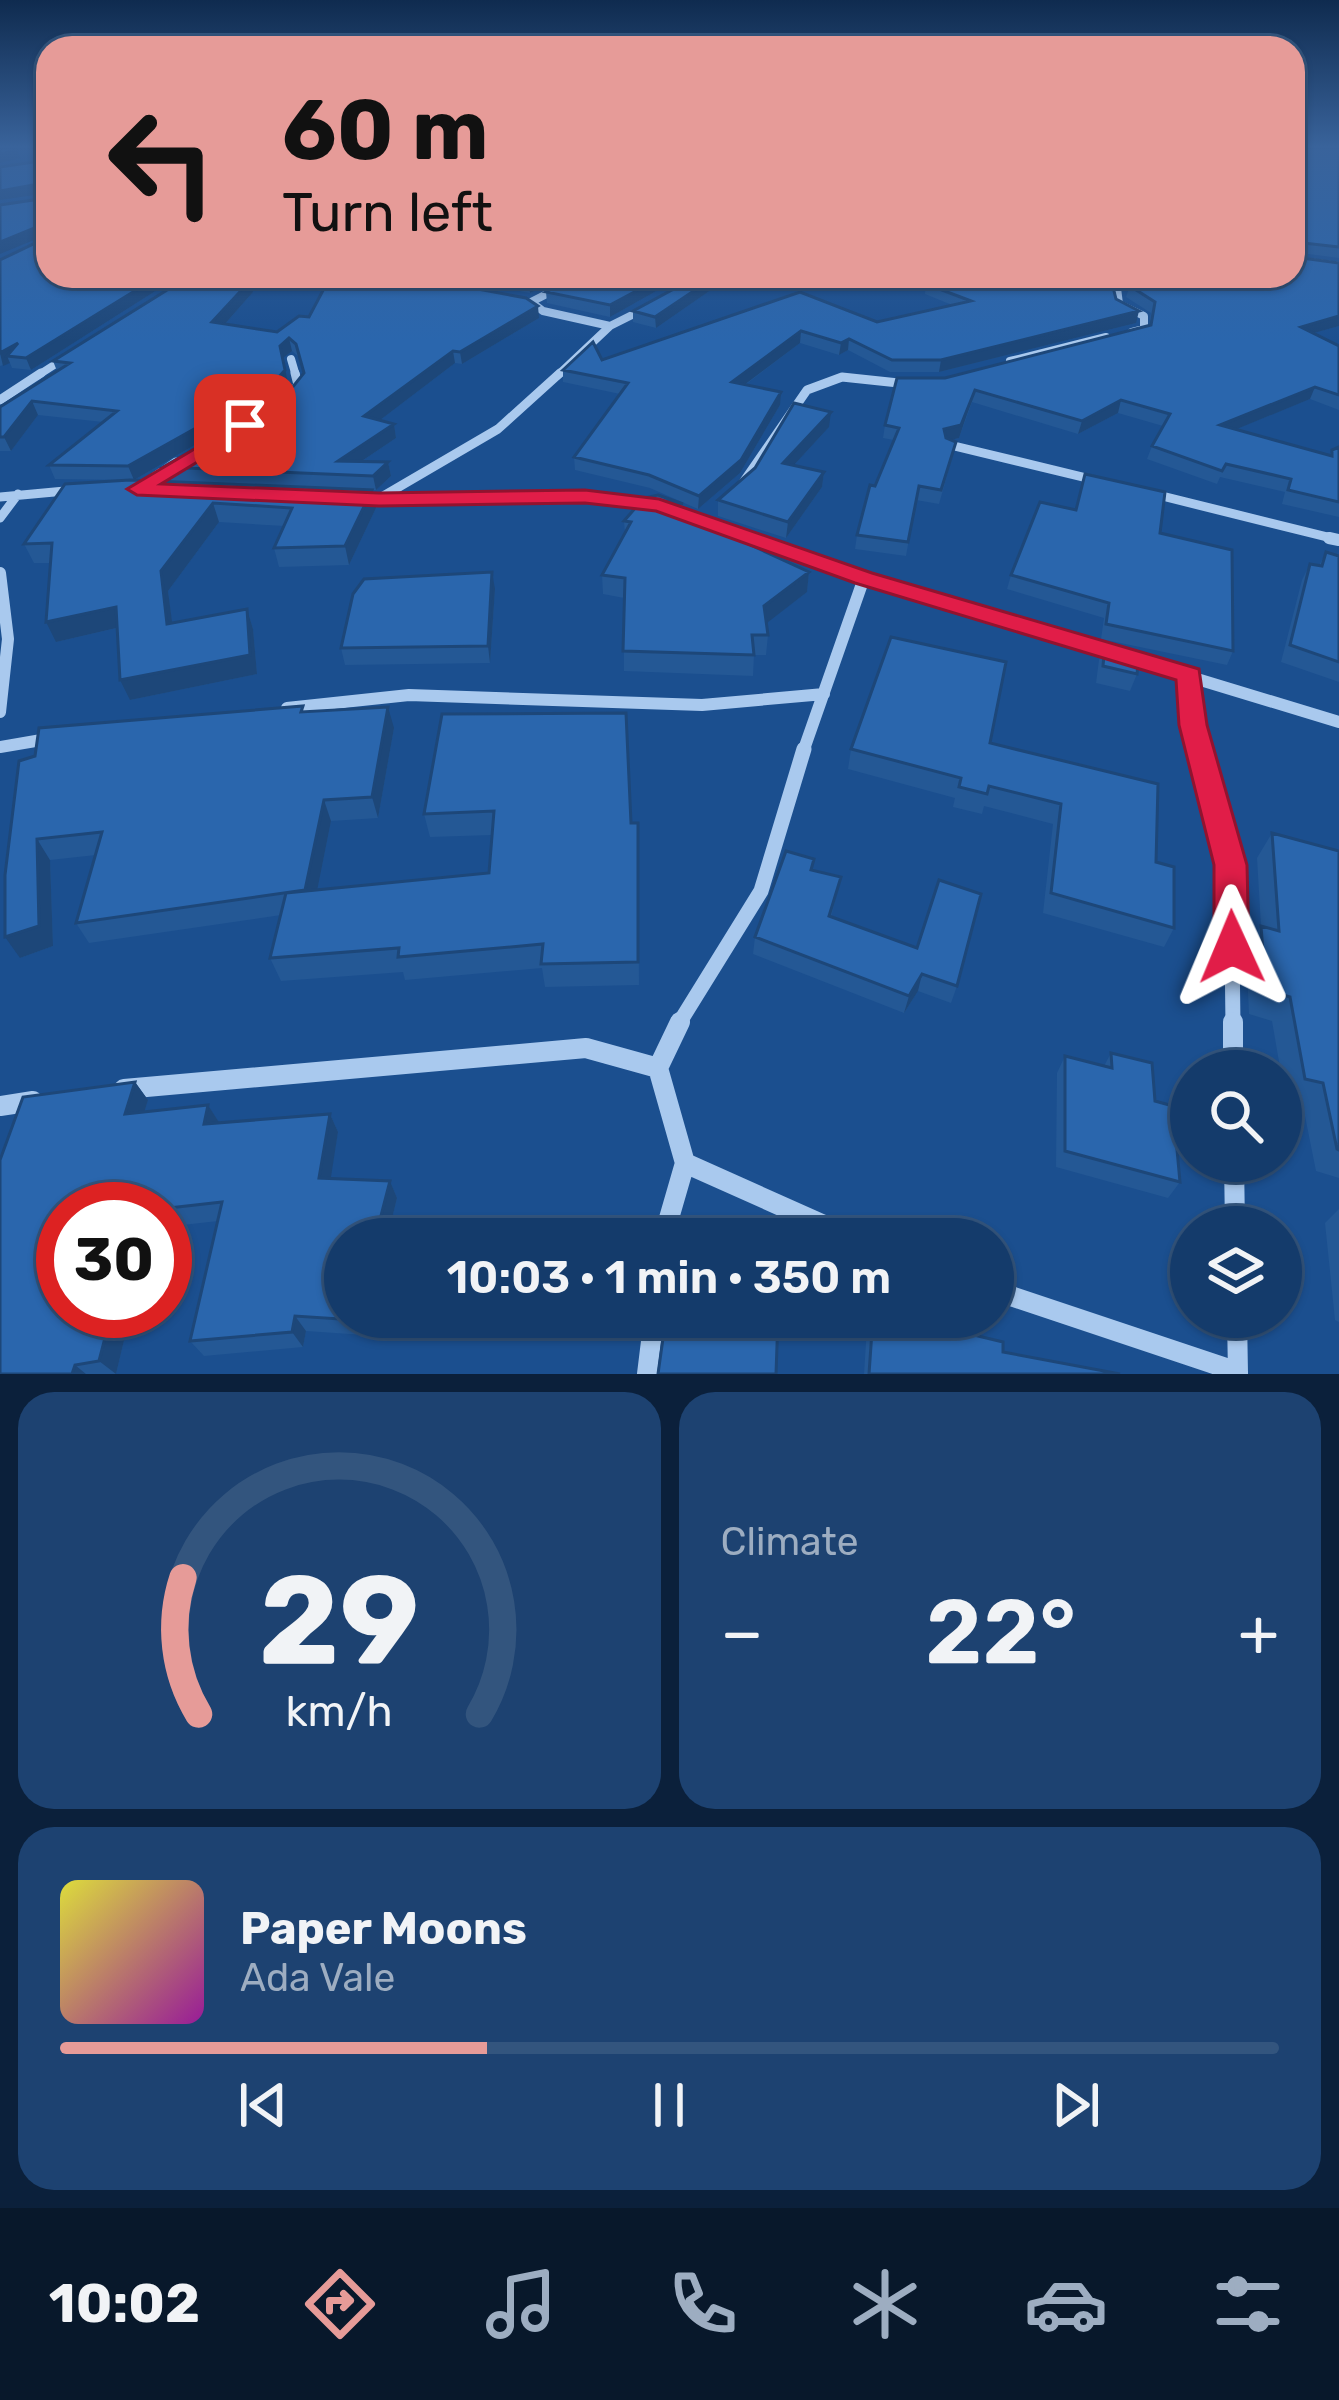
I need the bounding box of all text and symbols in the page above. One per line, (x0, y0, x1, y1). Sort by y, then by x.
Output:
text: 60 m (282, 80, 489, 180)
icon: left (84, 84, 240, 240)
text: Turn left (282, 181, 493, 245)
pin (194, 374, 296, 476)
icon: arrive (212, 392, 278, 458)
position arrow (1169, 884, 1295, 1010)
map controls (1170, 1050, 1302, 1338)
button: search (1170, 1050, 1302, 1182)
speed limit sign: 30 (36, 1182, 192, 1338)
button: layers (1170, 1206, 1302, 1338)
text: 10:03 · 1 min · 350 m (447, 1251, 891, 1304)
text: Climate (721, 1519, 859, 1565)
text: 29 (259, 1546, 420, 1694)
text: 22° (925, 1579, 1076, 1686)
text: − (721, 1593, 763, 1672)
text: + (1238, 1593, 1279, 1672)
text: km/h (286, 1685, 393, 1736)
text: Paper Moons (240, 1902, 527, 1955)
text: Ada Vale (240, 1955, 395, 2001)
icon: previous (230, 2072, 296, 2138)
icon: pause (636, 2072, 702, 2138)
icon: next (1043, 2072, 1109, 2138)
icon: directions (298, 2262, 382, 2346)
icon: music (479, 2262, 563, 2346)
icon: phone (661, 2262, 745, 2346)
icon: climate (843, 2262, 927, 2346)
icon: car (1024, 2262, 1108, 2346)
icon: filters (1206, 2262, 1290, 2346)
text: 10:02 (49, 2272, 200, 2336)

